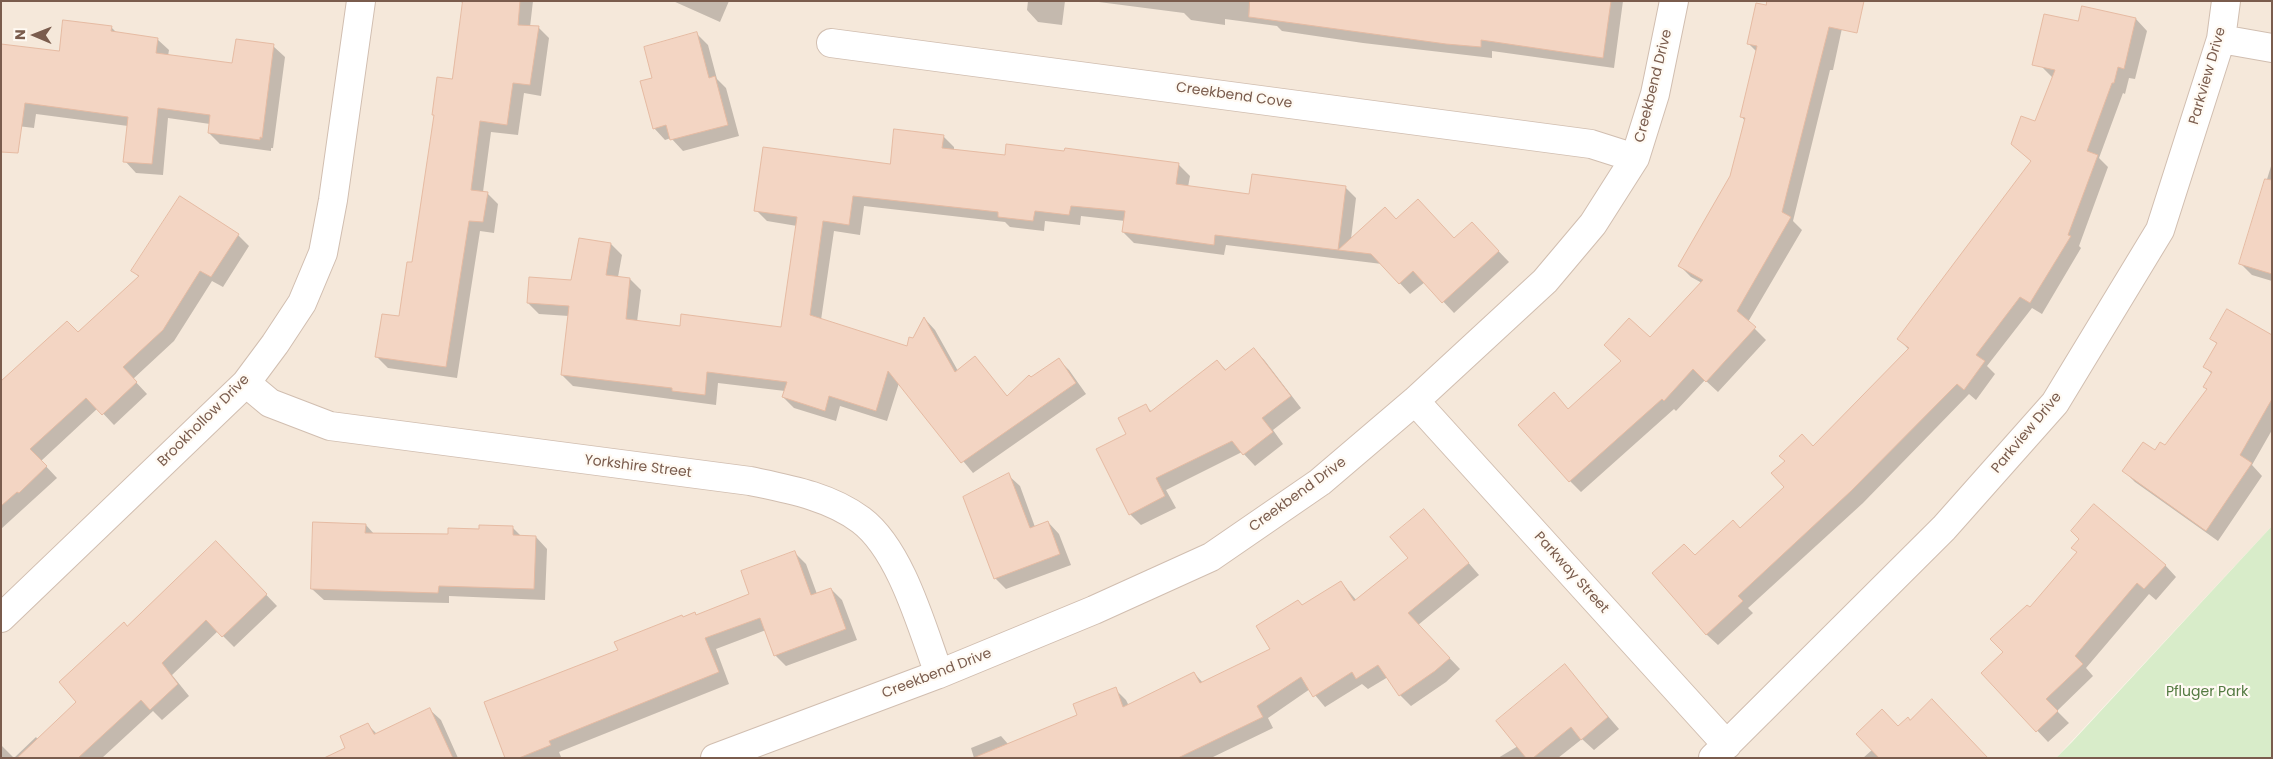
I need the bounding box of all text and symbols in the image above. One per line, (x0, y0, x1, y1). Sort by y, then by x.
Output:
north arrow (10, 10, 60, 60)
street label: Parkview Drive (2186, 25, 2230, 127)
street label: Creekbend Drive (1632, 28, 1676, 144)
text: N (10, 29, 30, 40)
street label: Creekbend Cove (1175, 80, 1293, 112)
street label: Brookhollow Drive (155, 372, 253, 470)
street label: Parkview Drive (1988, 389, 2066, 477)
street label: Yorkshire Street (583, 452, 693, 482)
street label: Creekbend Drive (1246, 454, 1350, 536)
street label: Parkway Street (1530, 529, 1612, 617)
street label: Creekbend Drive (880, 645, 994, 703)
park label: Pfluger Park (2166, 684, 2248, 700)

